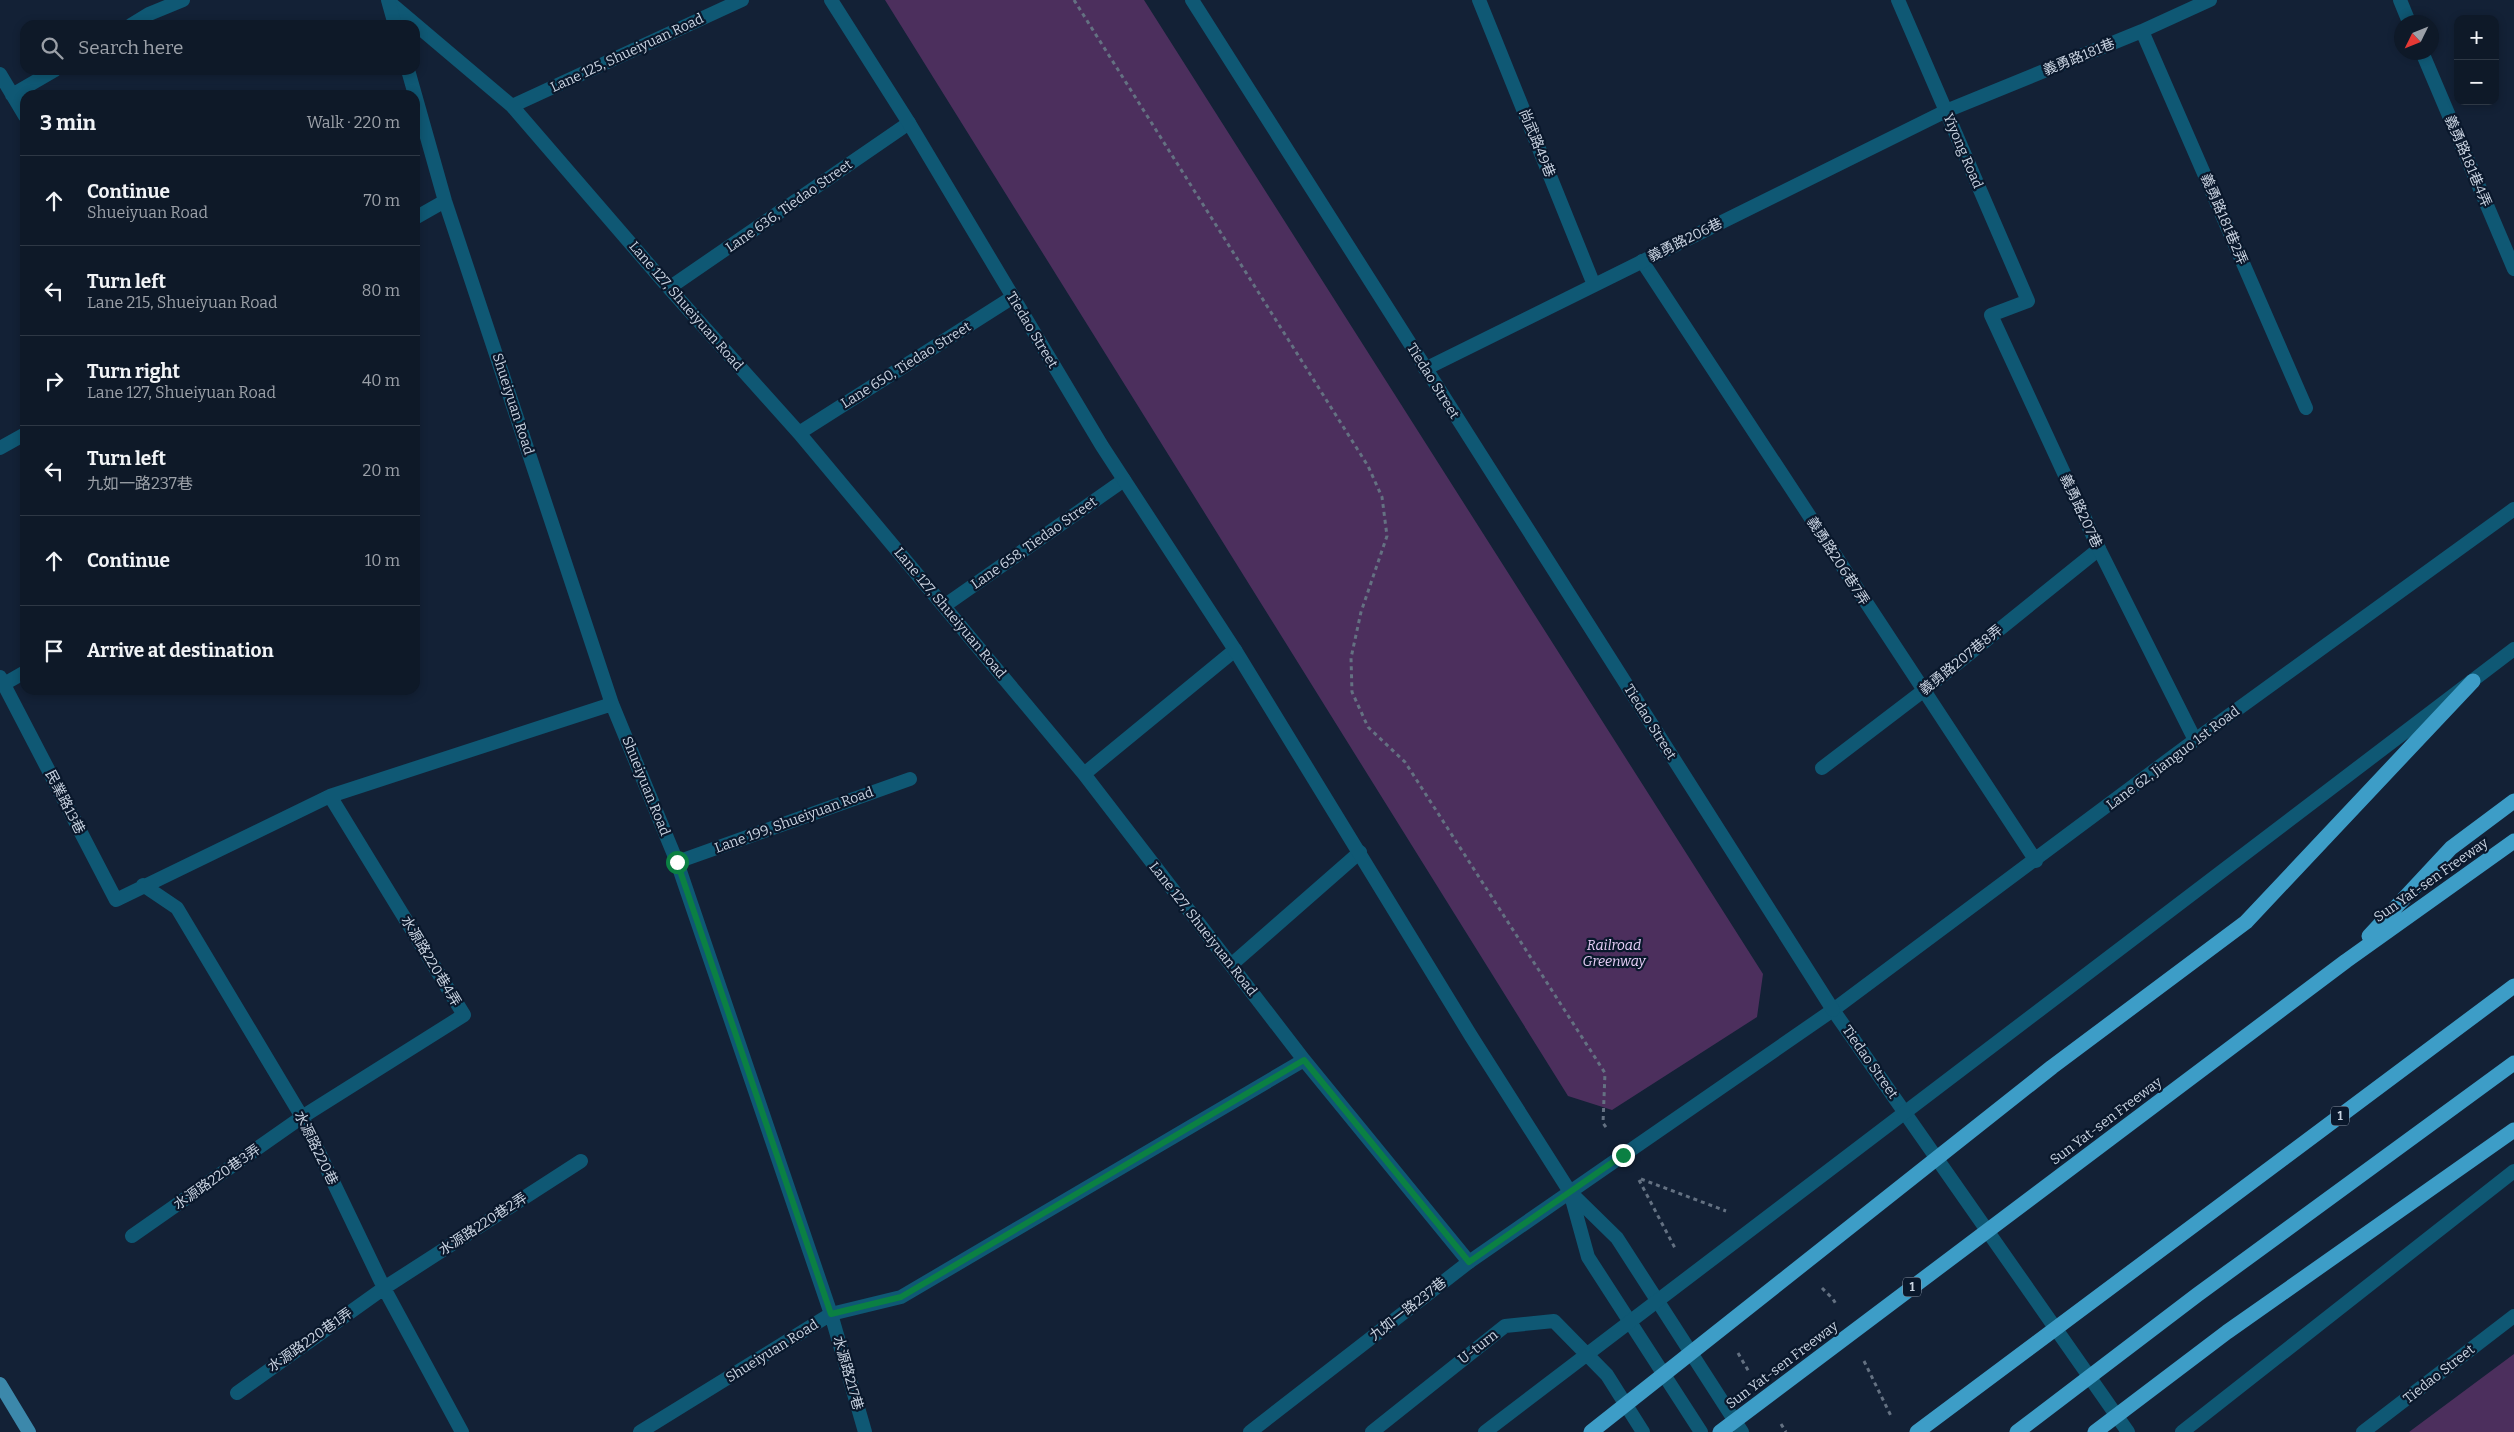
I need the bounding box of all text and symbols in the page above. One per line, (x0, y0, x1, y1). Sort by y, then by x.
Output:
street label: Lane 125, Shueiyuan Road (548, 10, 706, 96)
north arrow (2394, 15, 2439, 60)
map controls (2454, 15, 2499, 105)
button: + (2454, 15, 2499, 60)
search box (20, 20, 420, 75)
icon: search (38, 34, 66, 62)
street label: 義勇路181巷 (2041, 35, 2117, 79)
text: Search here (78, 36, 183, 59)
button: − (2454, 60, 2499, 105)
street label: 尚武路49巷 (1516, 106, 1558, 180)
text: 3 min (40, 110, 96, 136)
street label: Yiyong Road (1940, 111, 1986, 191)
text: Walk · 220 m (307, 113, 400, 132)
street label: 義勇路181巷4弄 (2441, 113, 2495, 209)
street label: Lane 636, Tiedao Street (722, 156, 856, 256)
street label: 義勇路181巷2弄 (2197, 171, 2251, 267)
text: Continue (87, 180, 170, 203)
icon: ahead (40, 187, 68, 215)
text: 70 m (364, 191, 400, 210)
text: Shueiyuan Road (87, 203, 208, 222)
street label: 義勇路206巷 (1645, 215, 1725, 265)
street label: Lane 127, Shueiyuan Road (625, 238, 747, 374)
text: Turn left (87, 270, 166, 293)
icon: left (40, 277, 68, 305)
text: 80 m (362, 281, 400, 300)
street label: Tiedao Street (1003, 289, 1061, 371)
text: Lane 215, Shueiyuan Road (87, 293, 278, 312)
street label: Lane 650, Tiedao Street (838, 318, 974, 412)
street label: Tiedao Street (1403, 340, 1463, 422)
street label: Shueiyuan Road (489, 351, 537, 457)
text: Turn right (87, 360, 180, 383)
icon: right (40, 367, 68, 395)
text: 40 m (362, 371, 400, 390)
text: Lane 127, Shueiyuan Road (87, 383, 276, 402)
text: Turn left (87, 447, 166, 470)
icon: left (40, 457, 68, 485)
text: 20 m (363, 461, 400, 480)
street label: 義勇路207巷 (2056, 471, 2106, 551)
text: 九如一路237巷 (87, 474, 193, 493)
street label: Lane 658, Tiedao Street (968, 493, 1100, 593)
street label: 義勇路206巷7弄 (1803, 514, 1873, 608)
street label: Lane 127, Shueiyuan Road (890, 544, 1010, 682)
icon: ahead (40, 547, 68, 575)
text: Continue (87, 549, 170, 572)
text: 10 m (365, 551, 400, 570)
street label: 義勇路207巷8弄 (1916, 621, 2006, 699)
icon: arrive (40, 637, 68, 665)
text: Arrive at destination (87, 639, 274, 662)
street label: Tiedao Street (1620, 681, 1680, 763)
street label: Lane 62, Jianguo 1st Road (2103, 703, 2243, 813)
street label: Shueiyuan Road (618, 734, 674, 838)
street label: 民業路13巷 (42, 767, 88, 837)
street label: Lane 199, Shueiyuan Road (712, 783, 876, 857)
street label: Sun Yat-sen Freeway (2371, 834, 2492, 926)
route start (666, 851, 689, 874)
street label: Lane 127, Shueiyuan Road (1145, 859, 1261, 999)
street label: 水源路220巷4弄 (397, 913, 465, 1009)
park label: Railroad Greenway (1582, 937, 1646, 970)
street label: Tiedao Street (1838, 1022, 1902, 1102)
street label: Sun Yat-sen Freeway (2047, 1073, 2166, 1169)
road number: 1 (2331, 1106, 2349, 1126)
street label: 水源路220巷 (291, 1108, 341, 1188)
street label: 水源路220巷3弄 (170, 1141, 264, 1213)
route end (1612, 1144, 1635, 1167)
street label: 水源路220巷2弄 (436, 1189, 530, 1259)
street label: 九如一路237巷 (1366, 1274, 1450, 1344)
road number: 1 (1903, 1277, 1921, 1296)
street label: 水源路220巷1弄 (264, 1304, 356, 1376)
street label: Shueiyuan Road (723, 1316, 821, 1386)
street label: Sun Yat-sen Freeway (1723, 1317, 1842, 1413)
street label: U-turn (1455, 1326, 1501, 1368)
street label: 水源路217巷 (829, 1334, 867, 1412)
street label: Tiedao Street (2400, 1341, 2478, 1407)

